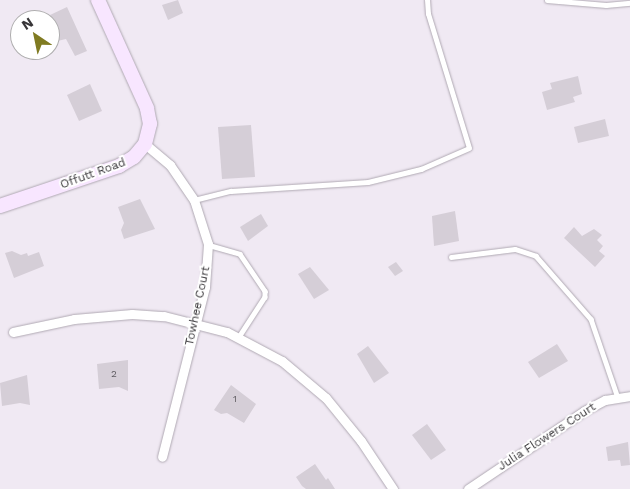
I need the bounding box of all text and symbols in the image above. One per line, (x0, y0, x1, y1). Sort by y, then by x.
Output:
north arrow (10, 10, 60, 60)
text: N (18, 14, 36, 33)
street label: Offutt Road (58, 156, 128, 192)
street label: Towhee Court (183, 265, 213, 347)
house number: 2 (111, 368, 117, 380)
house number: 1 (233, 393, 237, 405)
street label: Julia Flowers Court (495, 400, 599, 474)

